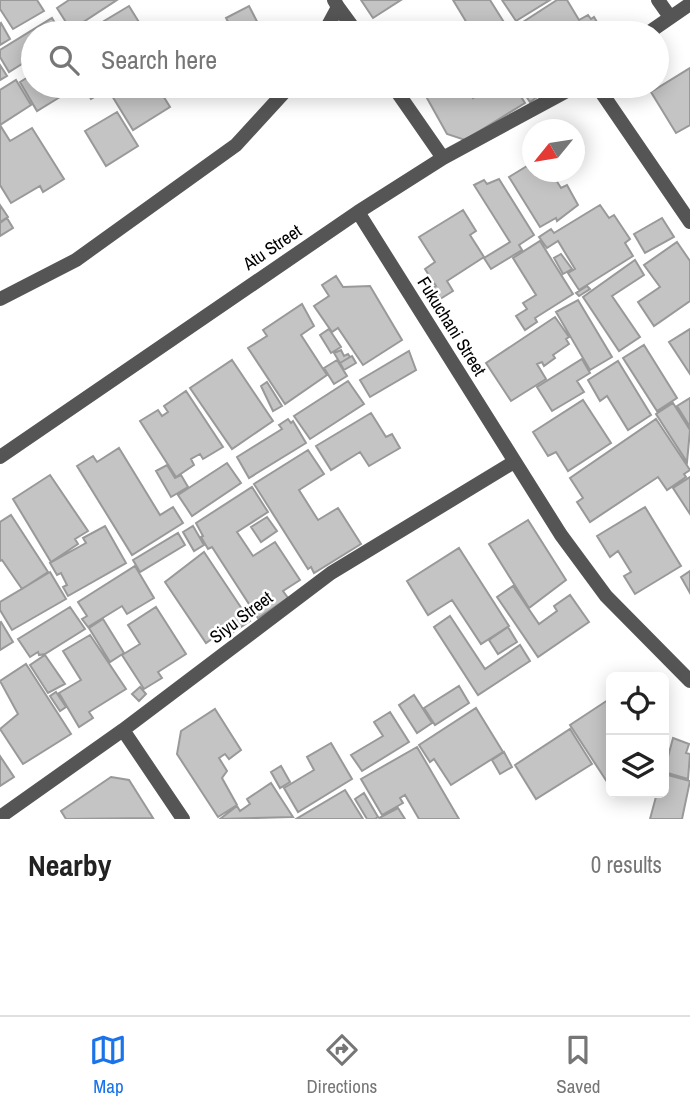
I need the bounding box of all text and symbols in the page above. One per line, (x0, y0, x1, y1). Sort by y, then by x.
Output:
search box (21, 21, 669, 98)
icon: search (45, 41, 83, 79)
text: Search here (101, 42, 217, 77)
north arrow (522, 119, 585, 182)
street label: Atu Street (237, 218, 306, 276)
street label: Fukuchani Street (412, 272, 492, 380)
street label: Siyu Street (204, 585, 278, 649)
map controls (606, 672, 669, 798)
button: locate (606, 672, 669, 735)
button: layers (606, 735, 669, 798)
text: Nearby (28, 845, 111, 885)
text: 0 results (591, 849, 662, 880)
tab: Map (89, 1031, 127, 1099)
tab: Directions (306, 1031, 377, 1099)
tab: Saved (556, 1031, 601, 1099)

